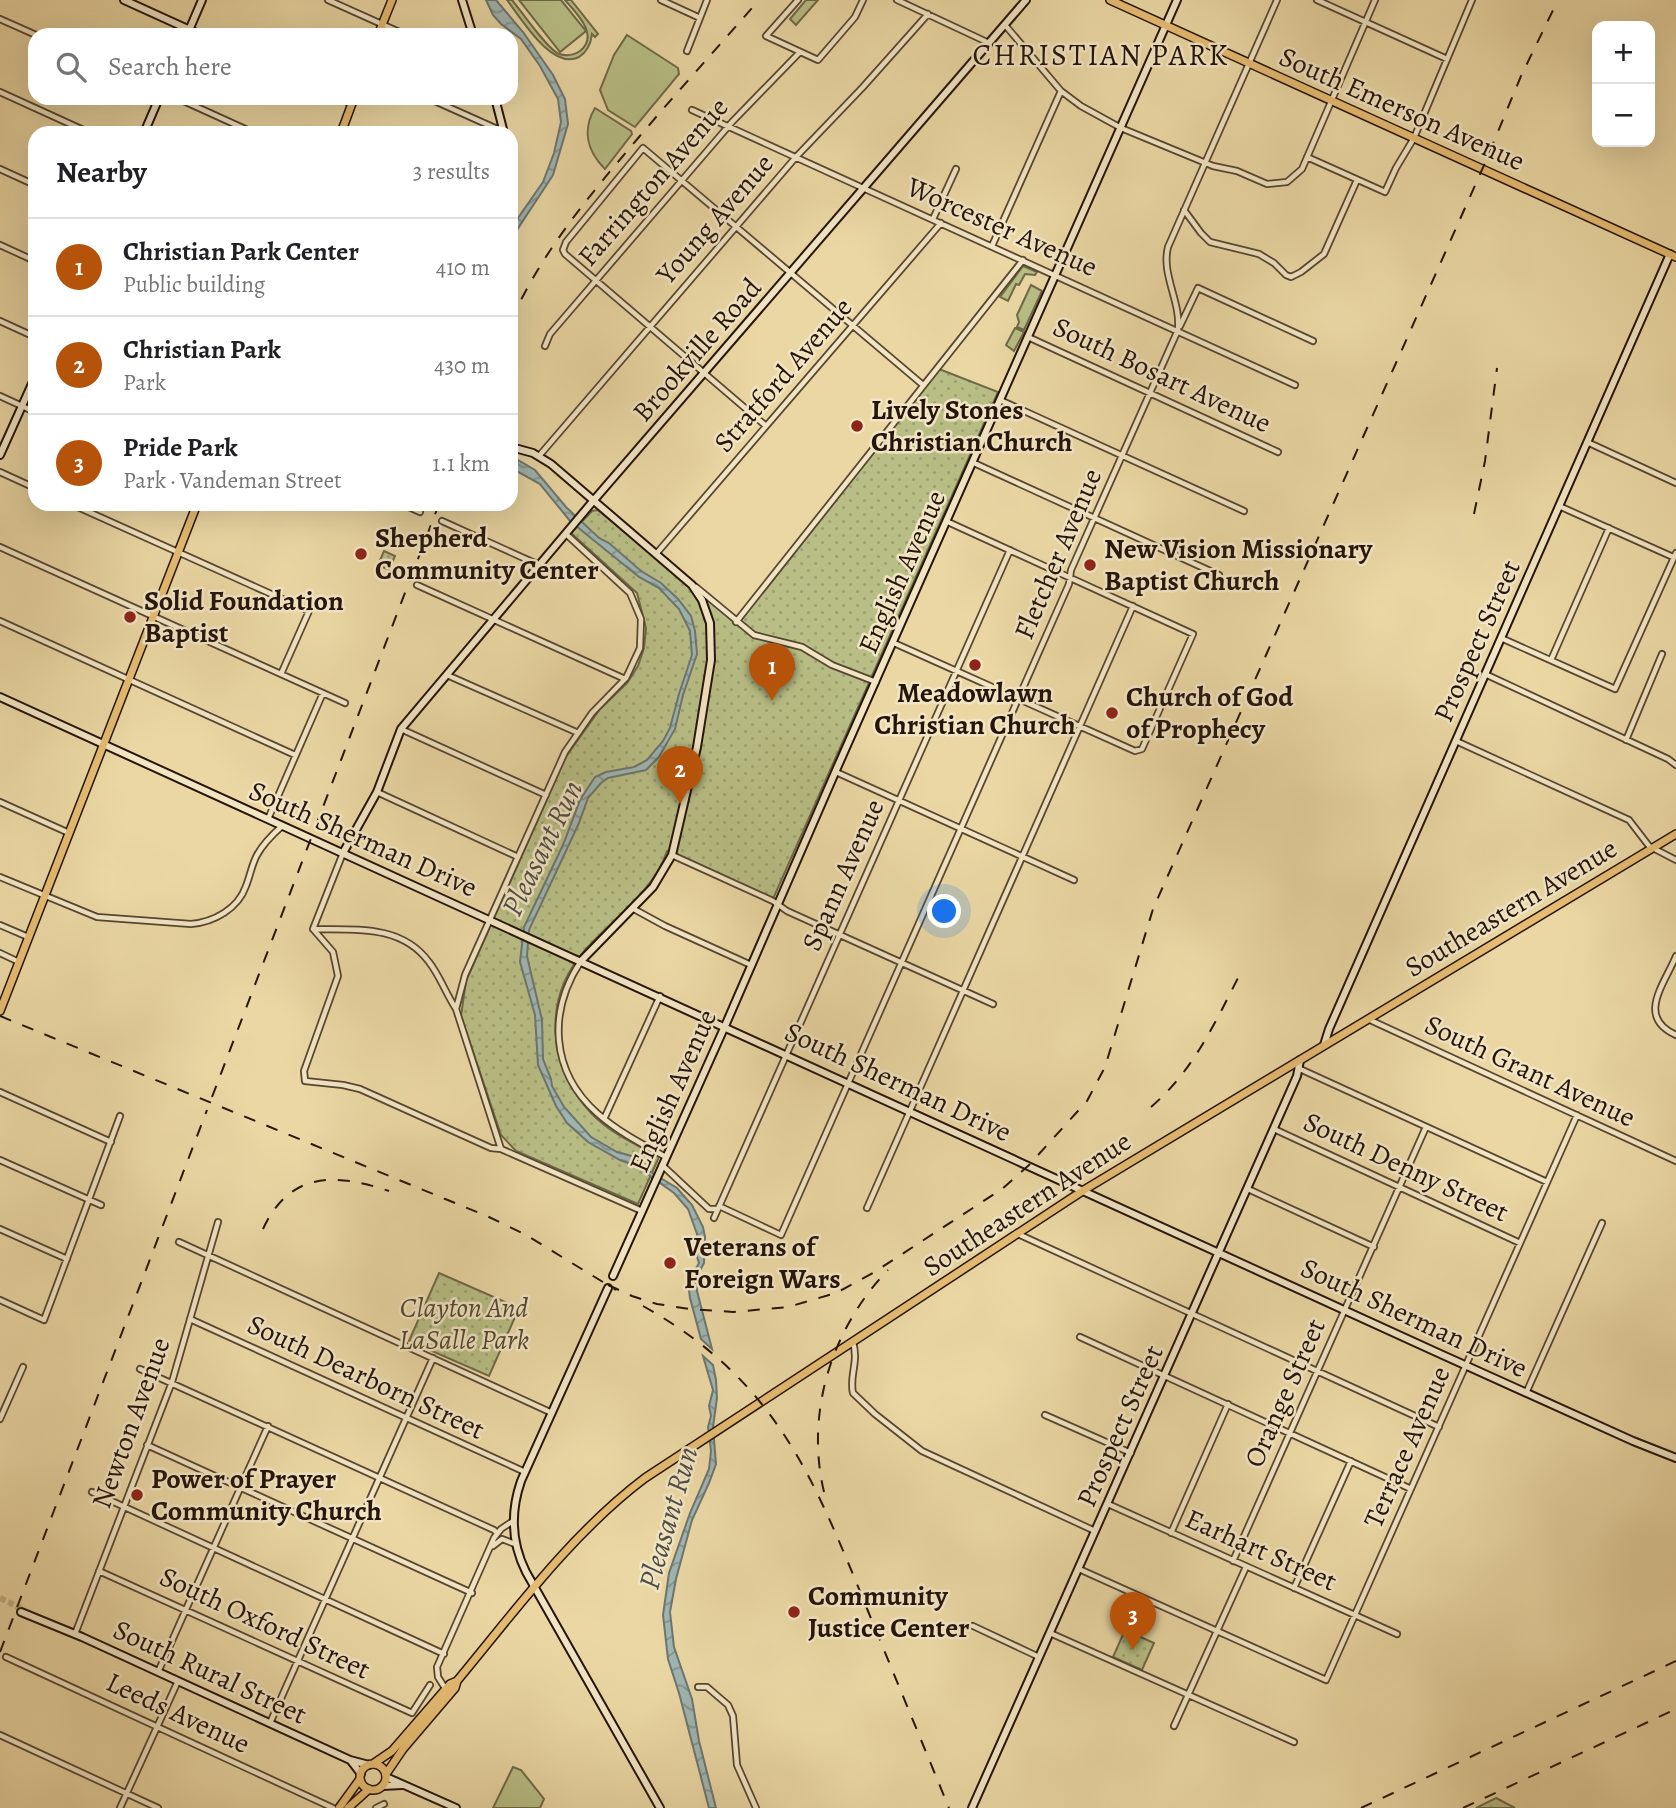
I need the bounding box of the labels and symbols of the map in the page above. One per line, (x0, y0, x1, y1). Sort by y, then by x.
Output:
district label: CHRISTIAN PARK (973, 35, 1229, 75)
street label: South Emerson Avenue (1273, 38, 1531, 180)
street label: Farrington Avenue (569, 89, 737, 275)
street label: Young Avenue (647, 146, 782, 293)
street label: Worcester Avenue (900, 168, 1103, 286)
street label: Brookville Road (624, 269, 771, 430)
street label: Stratford Avenue (705, 289, 861, 461)
street label: South Bosart Avenue (1047, 308, 1277, 442)
place label: Lively Stones Christian Church (871, 391, 1073, 461)
marker: Lively Stones Christian Church (849, 418, 865, 434)
street label: Fletcher Avenue (1005, 463, 1111, 645)
street label: English Avenue (849, 484, 955, 660)
place label: Shepherd Community Center (375, 519, 599, 589)
place label: New Vision Missionary Baptist Church (1104, 530, 1373, 600)
marker: Shepherd Community Center (353, 546, 369, 562)
street label: Prospect Street (1424, 554, 1530, 728)
marker: New Vision Missionary Baptist Church (1082, 557, 1098, 573)
place label: Solid Foundation Baptist (144, 582, 344, 652)
marker: Solid Foundation Baptist (122, 609, 138, 625)
pin: 1 (749, 643, 795, 701)
marker: Meadowlawn Christian Church (967, 657, 983, 673)
place label: Meadowlawn Christian Church (874, 674, 1076, 744)
place label: Church of God of Prophecy (1126, 678, 1294, 748)
marker: Church of God of Prophecy (1104, 705, 1120, 721)
pin: 2 (657, 746, 703, 804)
street label: South Sherman Drive (243, 772, 483, 906)
water label: Pleasant Run (492, 773, 592, 923)
street label: Spann Avenue (793, 793, 893, 957)
street label: Southeastern Avenue (1398, 830, 1624, 986)
your location (927, 894, 961, 928)
street label: English Avenue (620, 1003, 726, 1179)
street label: South Grant Avenue (1419, 1006, 1641, 1136)
street label: South Sherman Drive (779, 1013, 1017, 1151)
street label: South Denny Street (1297, 1103, 1515, 1231)
street label: Southeastern Avenue (916, 1122, 1138, 1286)
place label: Veterans of Foreign Wars (683, 1228, 841, 1298)
street label: South Sherman Drive (1295, 1249, 1533, 1387)
marker: Veterans of Foreign Wars (662, 1255, 678, 1271)
park label: Clayton And LaSalle Park (399, 1289, 529, 1359)
street label: South Dearborn Street (241, 1305, 491, 1449)
street label: Orange Street (1235, 1313, 1335, 1473)
street label: Newton Avenue (82, 1332, 180, 1514)
street label: Prospect Street (1067, 1339, 1173, 1513)
street label: Terrace Avenue (1354, 1360, 1460, 1534)
water label: Pleasant Run (629, 1442, 707, 1594)
place label: Power of Prayer Community Church (151, 1460, 382, 1530)
marker: Power of Prayer Community Church (129, 1487, 145, 1503)
street label: Earhart Street (1179, 1500, 1343, 1600)
street label: South Oxford Street (153, 1558, 377, 1688)
place label: Community Justice Center (808, 1577, 970, 1647)
pin: 3 (1110, 1592, 1156, 1650)
marker: Community Justice Center (786, 1604, 802, 1620)
street label: South Rural Street (107, 1611, 313, 1733)
street label: Leeds Avenue (100, 1663, 256, 1763)

